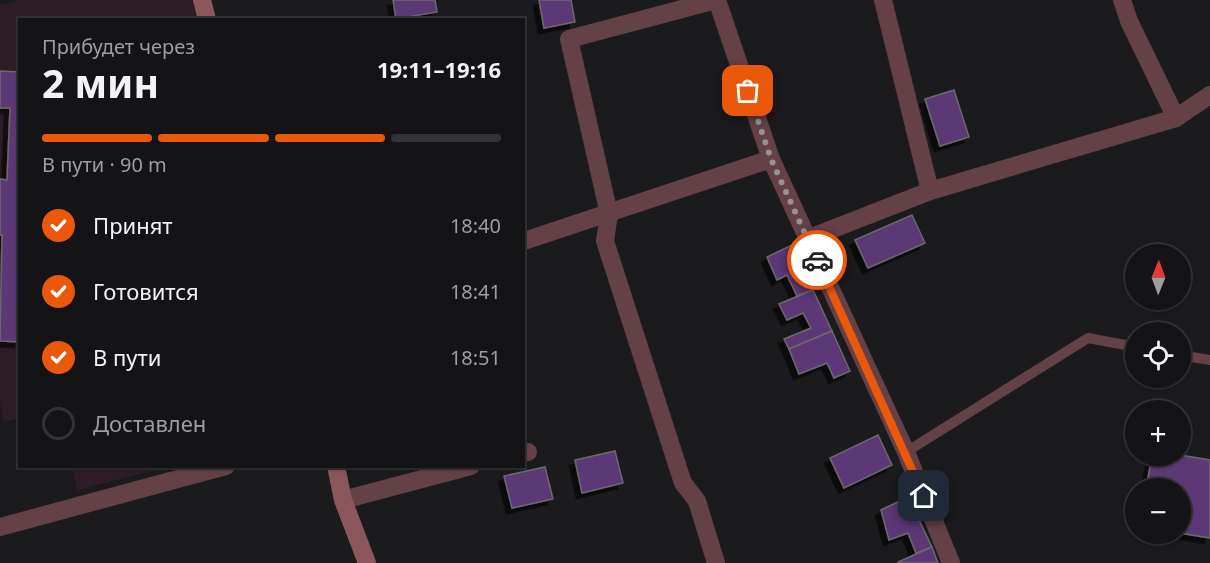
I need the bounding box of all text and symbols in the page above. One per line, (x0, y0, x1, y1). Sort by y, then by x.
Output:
text: Прибудет через (42, 33, 195, 60)
text: 19:11–19:16 (377, 54, 501, 84)
text: 2 мин (42, 56, 159, 109)
pin (722, 65, 773, 116)
icon: bag (731, 74, 764, 107)
text: В пути · 90 m (42, 151, 167, 178)
icon: check (42, 209, 75, 242)
text: Принят (93, 210, 173, 240)
text: 18:40 (450, 212, 501, 239)
courier (787, 230, 847, 290)
icon: car (801, 244, 834, 277)
north arrow (1125, 244, 1191, 310)
map controls (1125, 244, 1191, 544)
icon: check (42, 275, 75, 308)
text: Готовится (93, 276, 199, 306)
text: 18:41 (450, 278, 501, 305)
button: locate (1125, 322, 1191, 388)
icon: check (42, 341, 75, 374)
text: В пути (93, 342, 161, 372)
text: 18:51 (450, 344, 501, 371)
button: + (1125, 400, 1191, 466)
text: Доставлен (93, 408, 206, 438)
pin (898, 470, 949, 521)
button: − (1125, 478, 1191, 544)
icon: home (907, 479, 940, 512)

